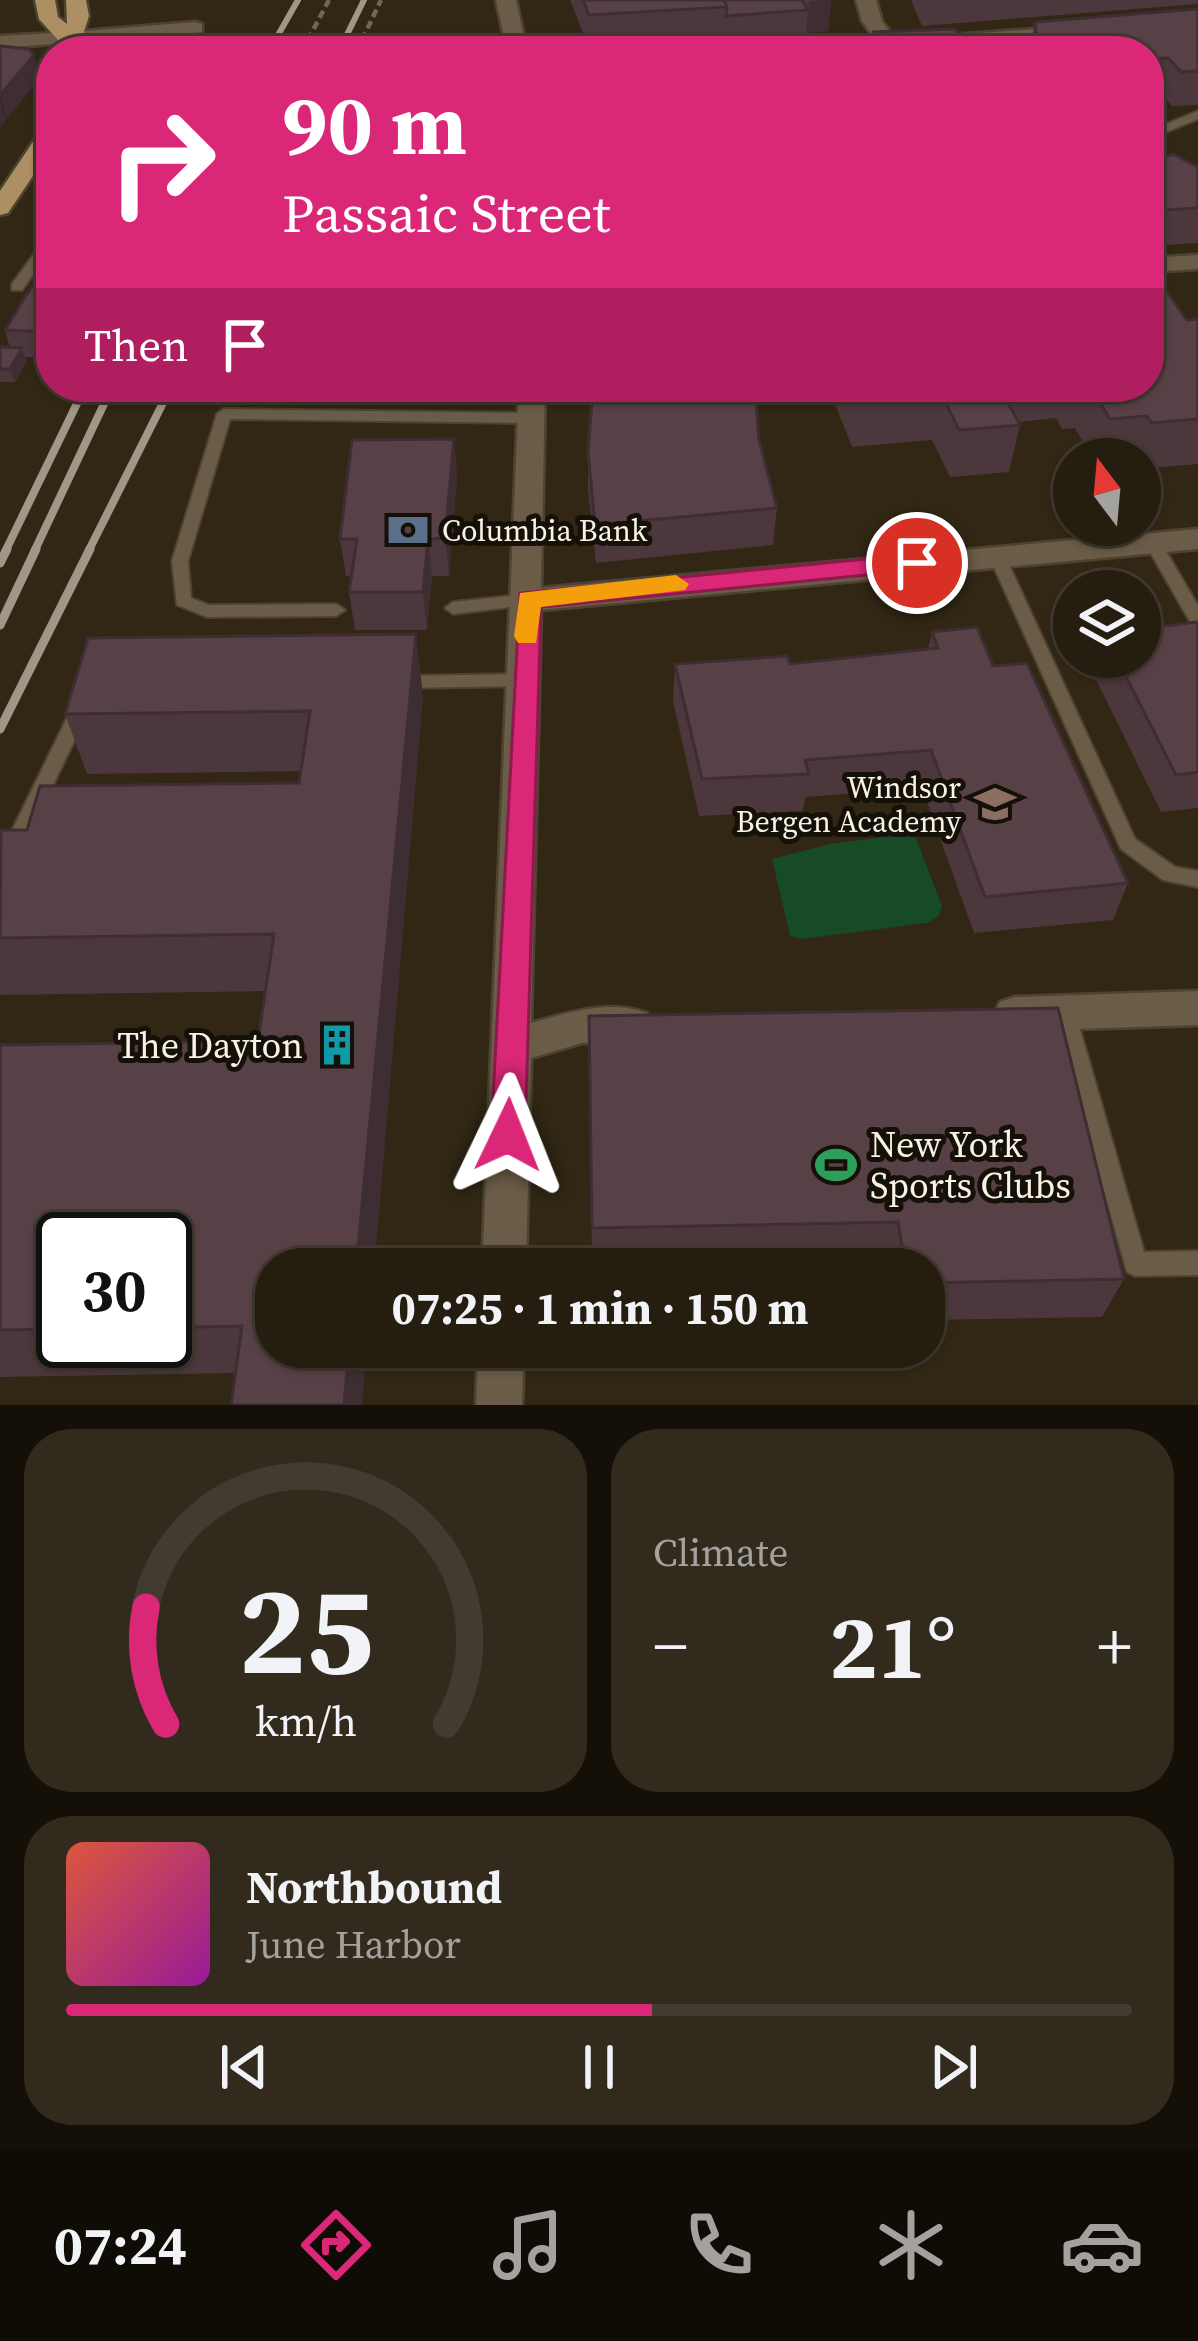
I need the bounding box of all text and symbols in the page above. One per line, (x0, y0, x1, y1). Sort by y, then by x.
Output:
text: 90 m (282, 67, 467, 182)
icon: right (84, 84, 240, 240)
text: Passaic Street (282, 176, 610, 250)
icon: arrive (212, 312, 278, 378)
text: Then (84, 314, 188, 376)
north arrow (1053, 438, 1161, 546)
map controls (1053, 438, 1161, 678)
bank icon: Columbia Bank (385, 507, 431, 553)
place label: Columbia Bank (442, 510, 648, 551)
pin (866, 512, 968, 614)
icon: arrive (884, 530, 950, 596)
button: layers (1053, 570, 1161, 678)
place label: Windsor Bergen Academy (736, 767, 962, 842)
school or university icon: Windsor Bergen Academy (972, 781, 1018, 827)
place label: The Dayton (117, 1021, 303, 1070)
building icon: The Dayton (314, 1022, 360, 1068)
position arrow (445, 1072, 571, 1198)
place label: New York Sports Clubs (870, 1120, 1071, 1210)
sports icon: New York Sports Clubs (813, 1142, 859, 1188)
speed limit sign: 30 (36, 1212, 192, 1368)
text: 07:25 · 1 min · 150 m (392, 1277, 808, 1339)
text: Climate (653, 1526, 788, 1579)
text: 25 (238, 1544, 373, 1715)
text: 21° (829, 1585, 956, 1708)
text: − (653, 1601, 688, 1691)
text: + (1097, 1601, 1132, 1691)
text: km/h (254, 1691, 357, 1749)
text: Northbound (246, 1856, 502, 1918)
text: June Harbor (246, 1918, 461, 1971)
icon: previous (211, 2034, 277, 2100)
icon: pause (566, 2034, 632, 2100)
icon: next (921, 2034, 987, 2100)
icon: directions (294, 2203, 378, 2287)
icon: music (486, 2203, 570, 2287)
icon: phone (677, 2203, 761, 2287)
icon: climate (869, 2203, 953, 2287)
icon: car (1060, 2203, 1144, 2287)
text: 07:24 (54, 2208, 187, 2282)

